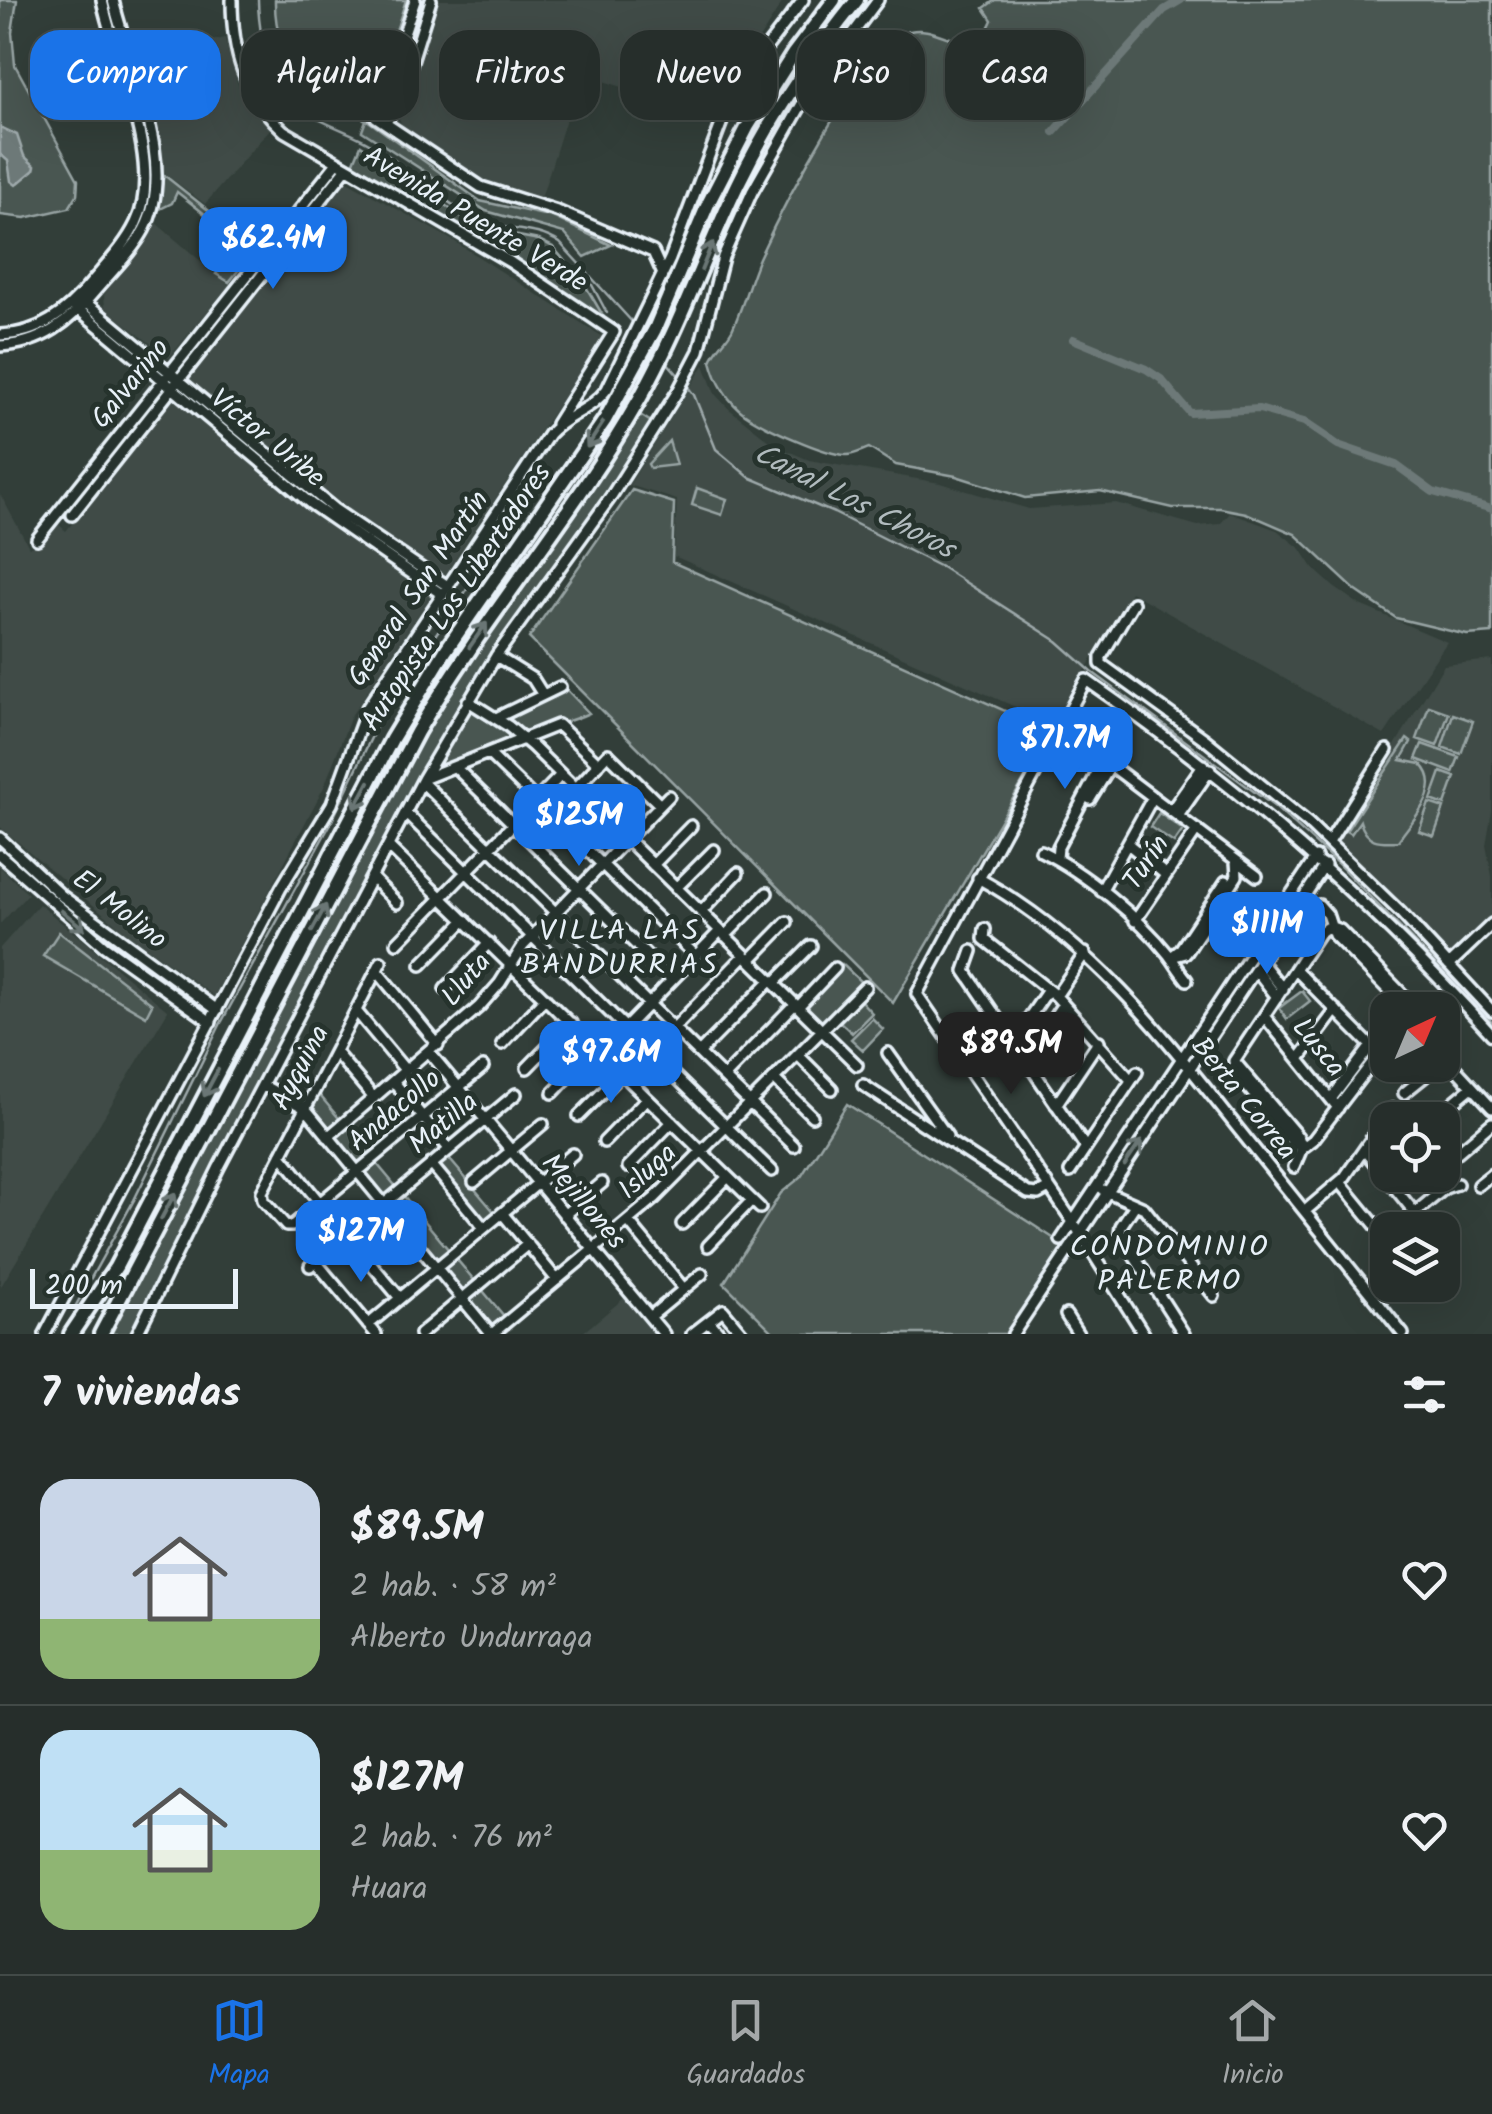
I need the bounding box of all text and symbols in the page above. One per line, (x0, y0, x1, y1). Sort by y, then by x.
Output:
chip: Comprar (30, 30, 221, 120)
chip: Alquilar (241, 30, 419, 120)
chip: Filtros (439, 30, 600, 120)
chip: Nuevo (620, 30, 777, 120)
chip: Piso (797, 30, 925, 120)
chip: Casa (945, 30, 1084, 120)
street label: Avenida Puente Verde (354, 135, 596, 305)
pin: $62.4M (192, 207, 354, 292)
text: $62.4M (221, 214, 325, 265)
one-way arrow (699, 241, 717, 271)
street label: Galvarino (80, 329, 182, 439)
street label: Víctor Uribe (199, 378, 335, 500)
one-way arrow (585, 420, 606, 449)
water label: Canal Los Choros (745, 431, 966, 575)
street label: Autopista Los Libertadores (350, 455, 564, 741)
street label: General San Martín (336, 482, 502, 696)
one-way arrow (468, 622, 489, 650)
pin: $71.7M (984, 707, 1146, 792)
text: $71.7M (1020, 714, 1110, 765)
one-way arrow (352, 780, 371, 810)
pin: $125M (509, 784, 649, 869)
text: $125M (535, 791, 623, 842)
street label: Turín (1112, 826, 1182, 900)
street label: El Molino (62, 858, 176, 962)
pin: $111M (1197, 892, 1337, 977)
text: $111M (1231, 899, 1303, 950)
one-way arrow (310, 904, 329, 934)
district label: VILLA LAS BANDURRIAS (521, 908, 719, 990)
one-way arrow (60, 909, 86, 931)
street label: Lluta (431, 943, 503, 1017)
north arrow (1370, 992, 1460, 1082)
map controls (1370, 992, 1460, 1302)
street label: Lusca (1280, 1008, 1356, 1088)
pin: $89.5M (930, 1012, 1092, 1097)
street label: Ayquina (260, 1017, 342, 1119)
text: $89.5M (960, 1019, 1062, 1070)
pin: $97.6M (530, 1021, 692, 1106)
street label: Berta Correa (1179, 1027, 1307, 1171)
text: $97.6M (561, 1028, 661, 1079)
street label: Andacollo (338, 1058, 452, 1164)
one-way arrow (201, 1068, 220, 1098)
street label: Matilla (399, 1081, 489, 1167)
button: locate (1370, 1102, 1460, 1192)
street label: Isluga (608, 1133, 688, 1211)
one-way arrow (1123, 1139, 1144, 1167)
street label: Mejillones (529, 1144, 637, 1260)
one-way arrow (159, 1192, 178, 1222)
pin: $127M (291, 1200, 431, 1285)
text: $127M (318, 1207, 404, 1258)
button: layers (1370, 1212, 1460, 1302)
district label: CONDOMINIO PALERMO (1070, 1224, 1270, 1306)
scale bar (30, 1264, 238, 1308)
text: 200 m (45, 1264, 123, 1309)
text: 7 viviendas (40, 1361, 241, 1428)
icon: filters (1397, 1367, 1452, 1422)
text: $89.5M (350, 1495, 484, 1562)
icon: home (120, 1519, 240, 1639)
icon: heart (1397, 1552, 1452, 1607)
text: 2 hab. · 58 m² (350, 1562, 556, 1613)
text: Alberto Undurraga (350, 1613, 593, 1664)
text: $127M (350, 1746, 464, 1813)
icon: home (120, 1770, 240, 1890)
icon: heart (1397, 1803, 1452, 1858)
text: 2 hab. · 76 m² (350, 1813, 552, 1864)
text: Huara (350, 1864, 427, 1915)
tab: Mapa (208, 1993, 270, 2098)
tab: Guardados (687, 1993, 805, 2098)
tab: Inicio (1222, 1993, 1284, 2098)

